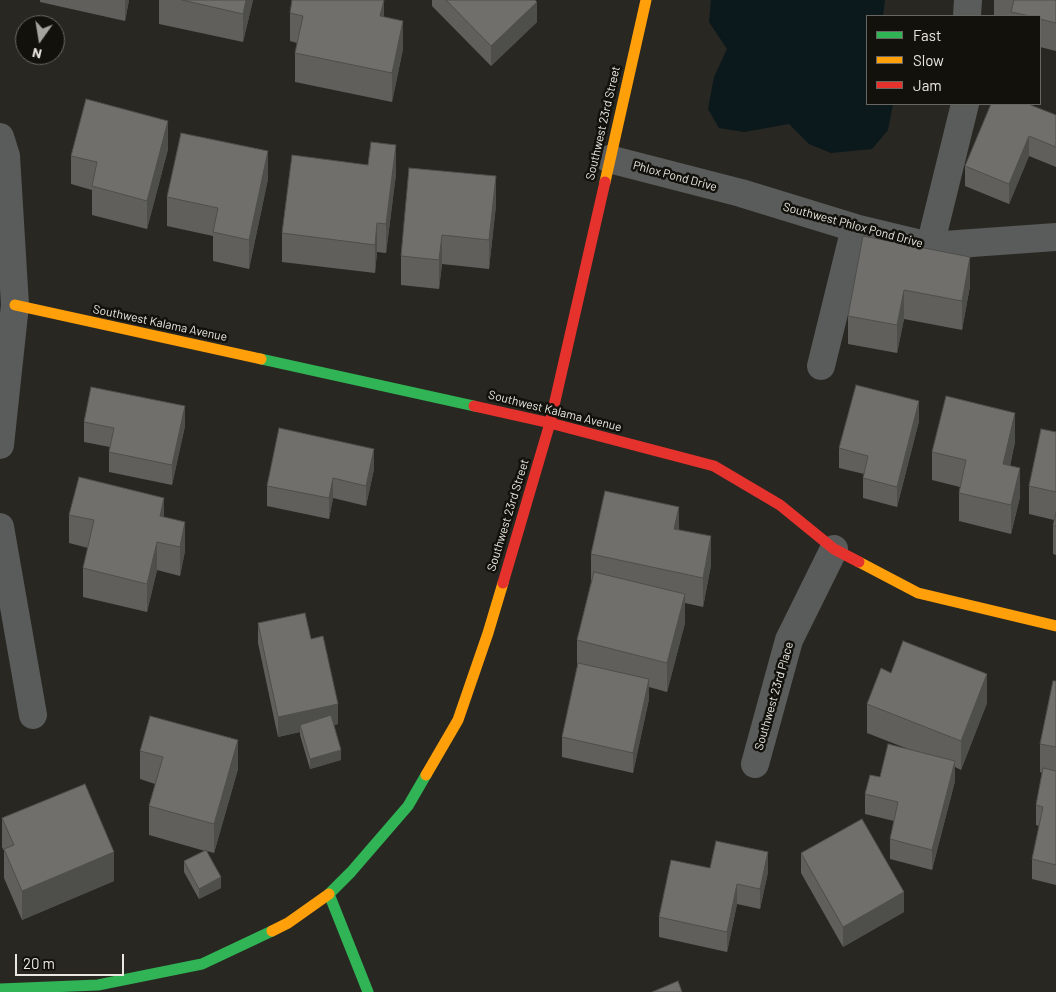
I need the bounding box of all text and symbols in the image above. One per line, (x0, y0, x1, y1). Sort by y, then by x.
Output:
north arrow (15, 15, 65, 65)
legend (866, 15, 1041, 105)
text: Fast (913, 26, 941, 44)
text: N (30, 45, 43, 63)
text: Slow (913, 51, 944, 69)
street label: Southwest 23rd Street (583, 65, 623, 181)
text: Jam (913, 76, 942, 94)
street label: Phlox Pond Drive (631, 158, 719, 194)
street label: Southwest Phlox Pond Drive (781, 199, 925, 251)
street label: Southwest Kalama Avenue (92, 302, 228, 344)
street label: Southwest Kalama Avenue (487, 387, 623, 435)
street label: Southwest 23rd Street (484, 457, 532, 573)
street label: Southwest 23rd Place (752, 640, 796, 752)
scale bar (18, 944, 126, 976)
text: 20 m (23, 954, 55, 972)

